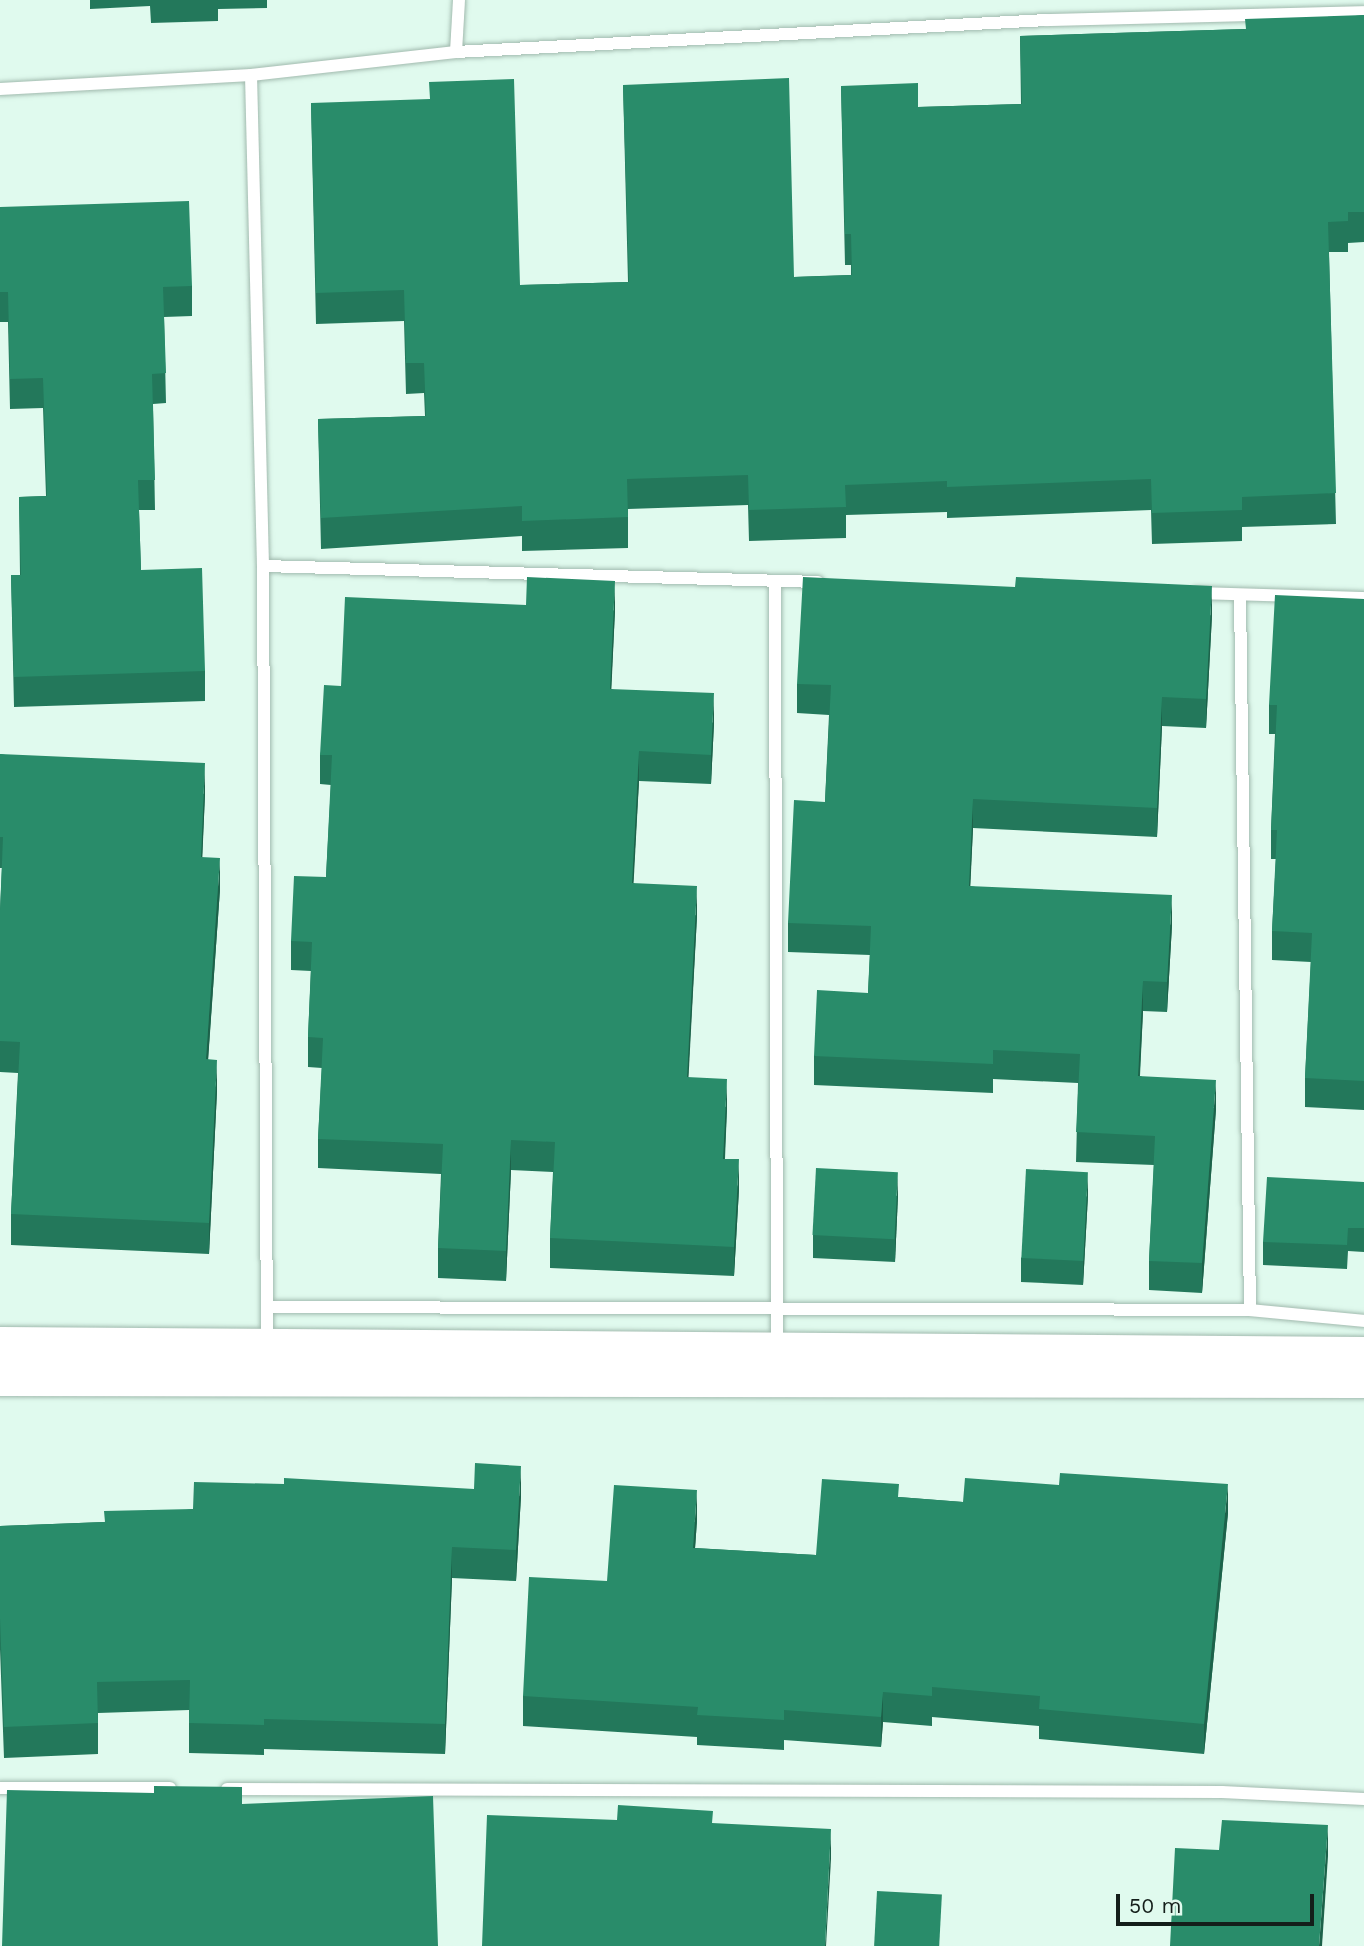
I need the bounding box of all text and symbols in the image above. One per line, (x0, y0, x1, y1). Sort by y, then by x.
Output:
scale bar (1119, 1880, 1317, 1924)
text: 50 m (1129, 1893, 1181, 1918)

